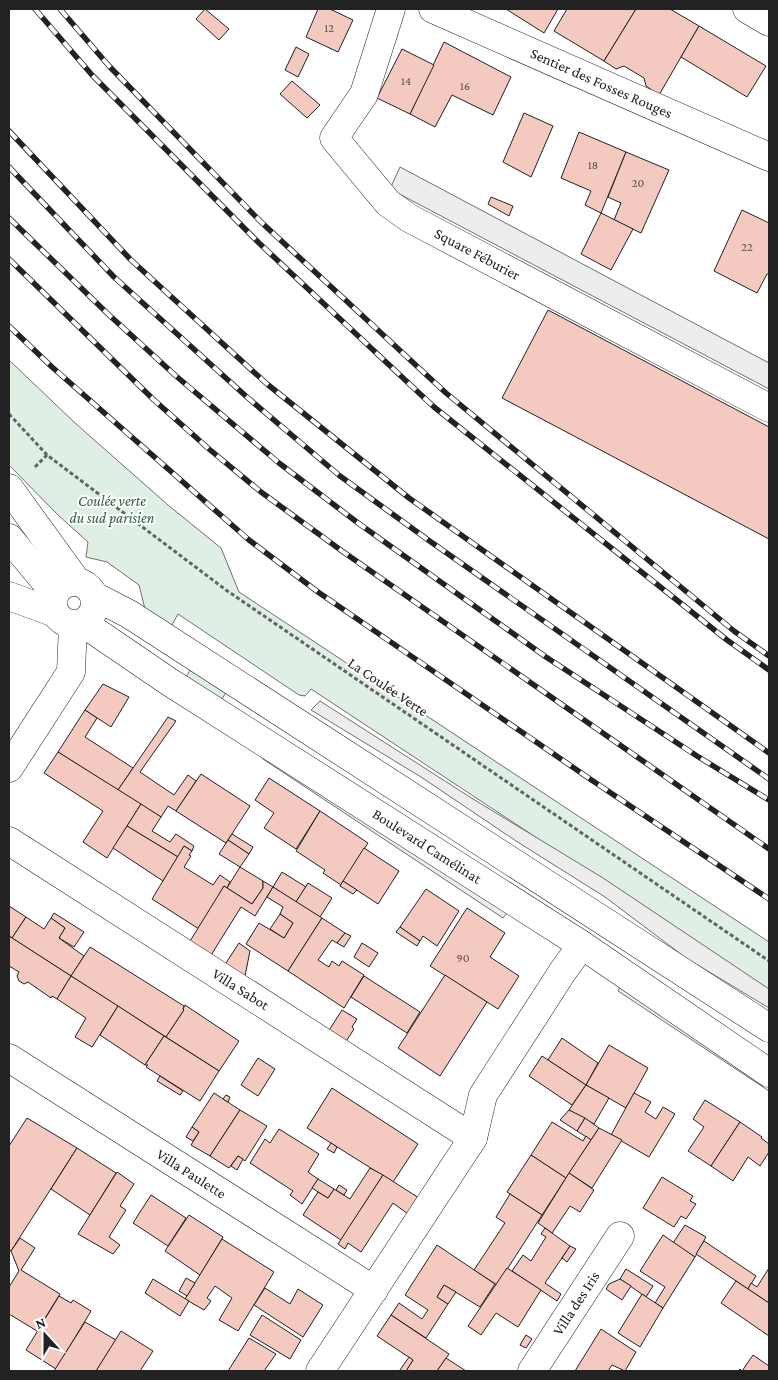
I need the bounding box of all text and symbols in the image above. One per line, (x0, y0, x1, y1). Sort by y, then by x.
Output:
house number: 12 (324, 21, 334, 35)
street label: Sentier des Fosses Rouges (528, 45, 675, 121)
house number: 14 (401, 74, 411, 88)
house number: 16 (460, 79, 470, 93)
house number: 18 (588, 158, 598, 172)
house number: 20 (632, 176, 644, 190)
street label: Square Féburier (432, 225, 523, 284)
house number: 22 (741, 240, 753, 254)
park label: Coulée verte du sud parisien (70, 493, 155, 527)
street label: La Coulée Verte (345, 654, 431, 720)
street label: Boulevard Camélinat (370, 806, 485, 887)
house number: 90 (457, 951, 470, 965)
street label: Villa Sabot (209, 965, 273, 1014)
street label: Villa Paulette (154, 1146, 229, 1202)
street label: Villa des Iris (550, 1268, 603, 1338)
north arrow (20, 1310, 70, 1360)
text: N (33, 1314, 48, 1332)

